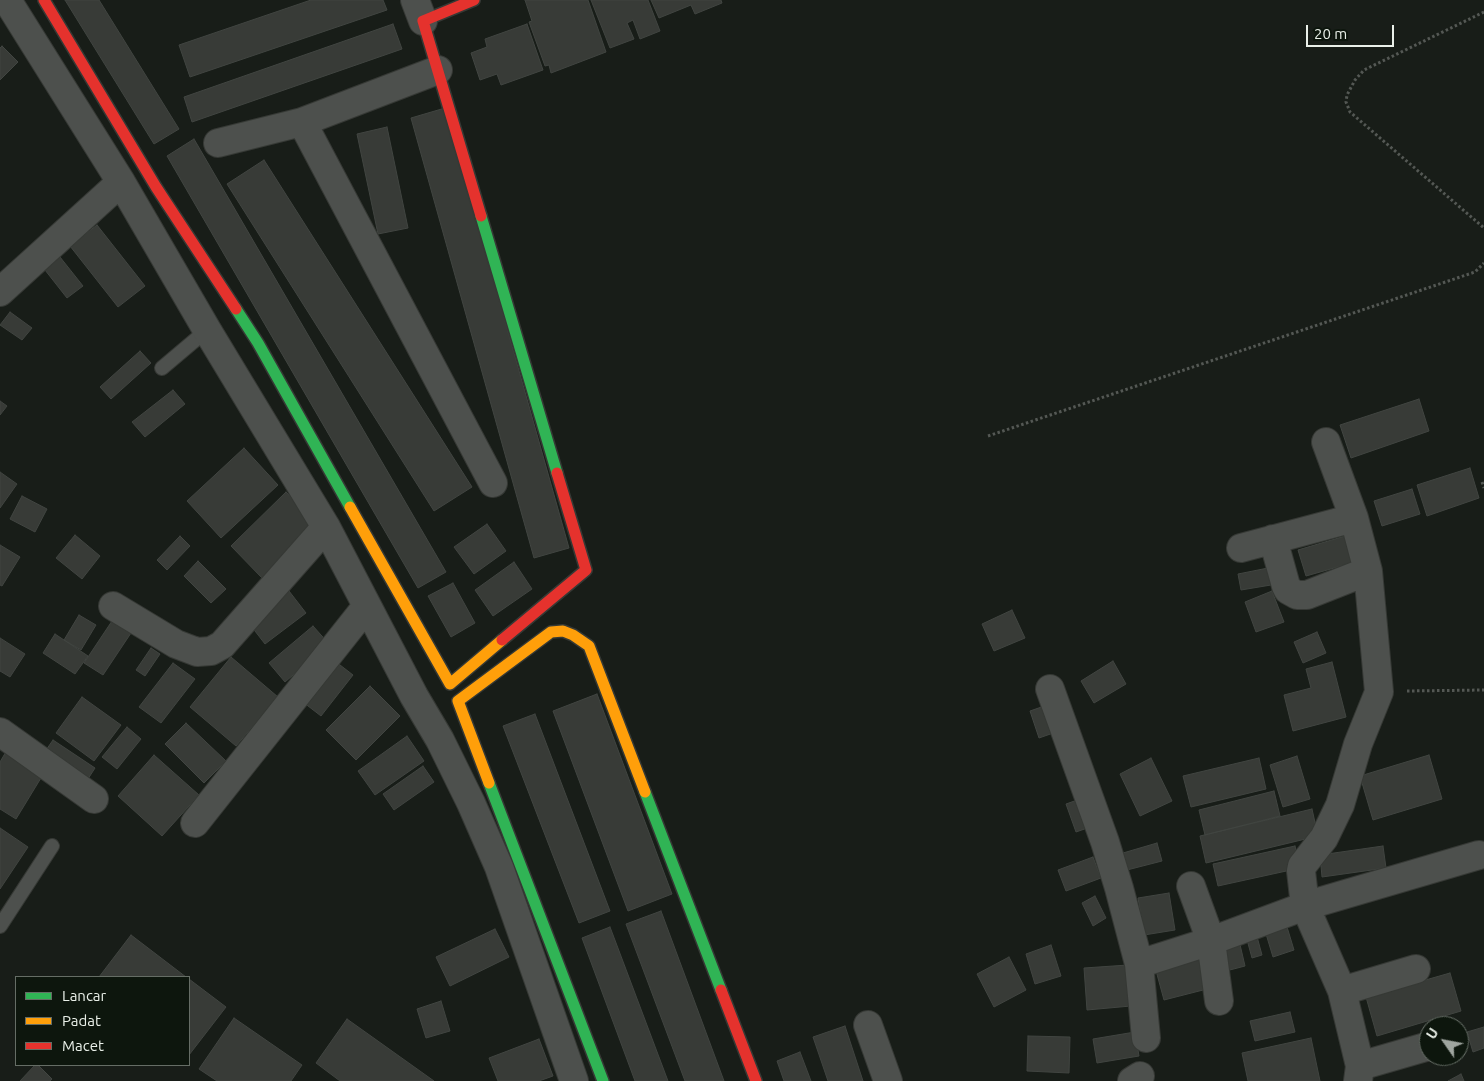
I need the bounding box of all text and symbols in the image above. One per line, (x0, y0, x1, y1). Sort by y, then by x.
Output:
scale bar (1309, 15, 1396, 47)
text: 20 m (1314, 25, 1347, 42)
legend (15, 976, 190, 1066)
text: Lancar (62, 987, 106, 1004)
text: Padat (62, 1012, 101, 1029)
north arrow (1419, 1016, 1469, 1066)
text: U (1423, 1025, 1442, 1042)
text: Macet (62, 1037, 104, 1054)

